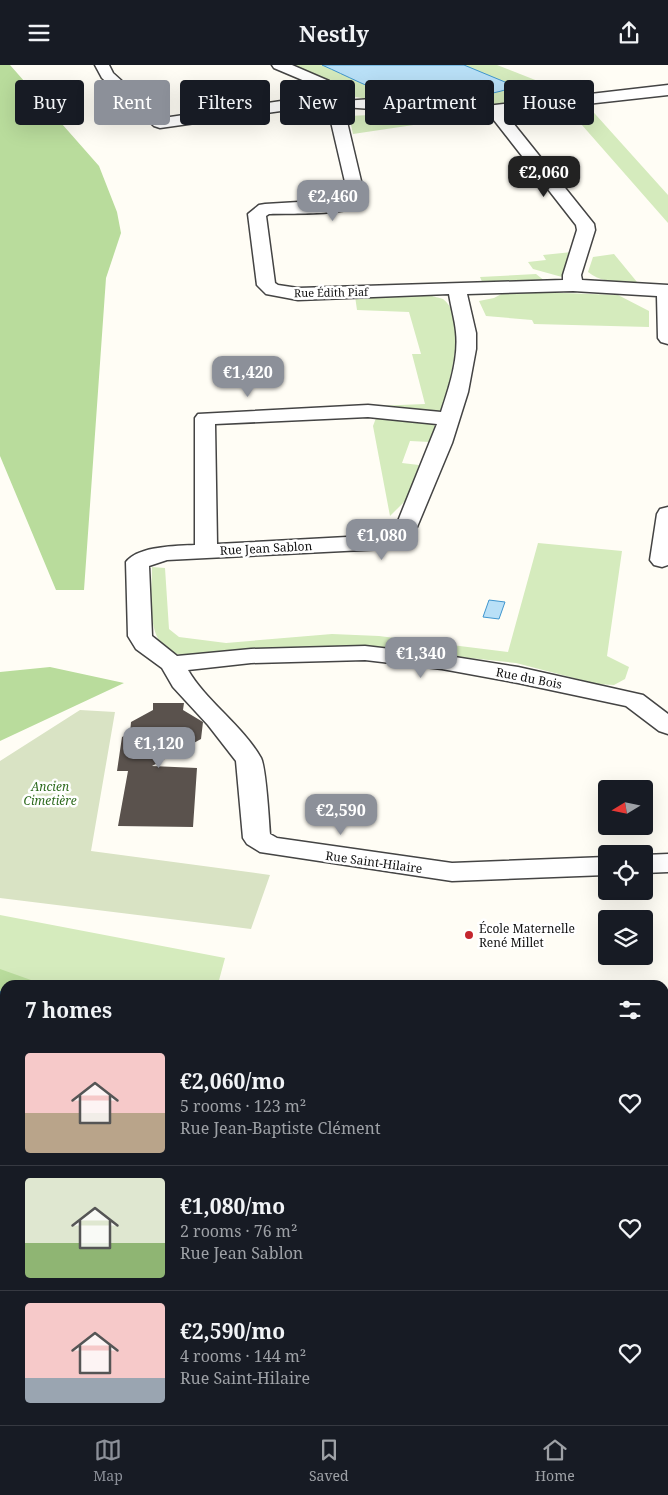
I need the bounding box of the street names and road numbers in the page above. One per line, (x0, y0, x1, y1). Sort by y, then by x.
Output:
street label: Rue Édith Piaf (294, 284, 369, 300)
street label: Rue Jean Sablon (219, 537, 313, 559)
street label: Rue du Bois (494, 663, 564, 693)
street label: Rue Saint-Hilaire (324, 847, 424, 877)

